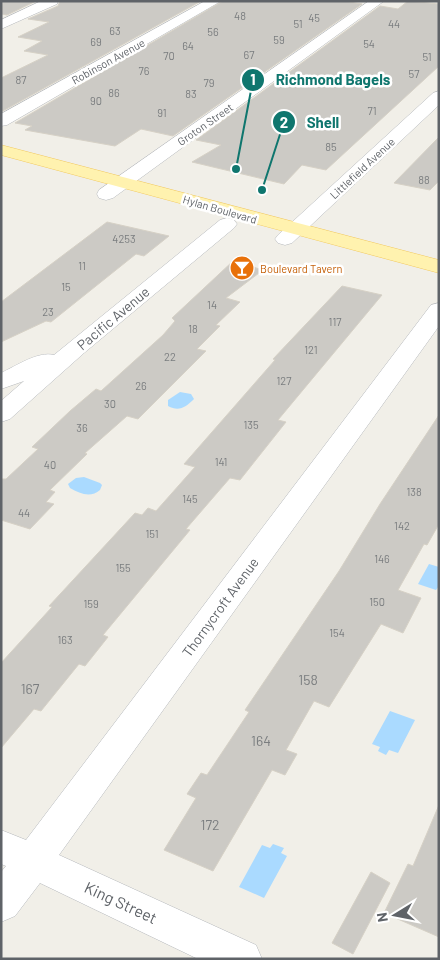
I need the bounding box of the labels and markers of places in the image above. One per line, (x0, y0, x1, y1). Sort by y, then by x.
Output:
callout: Richmond Bagels (241, 65, 400, 95)
callout: Shell (272, 107, 349, 137)
bar icon: Boulevard Tavern (229, 255, 255, 281)
place label: Boulevard Tavern (260, 262, 342, 275)

